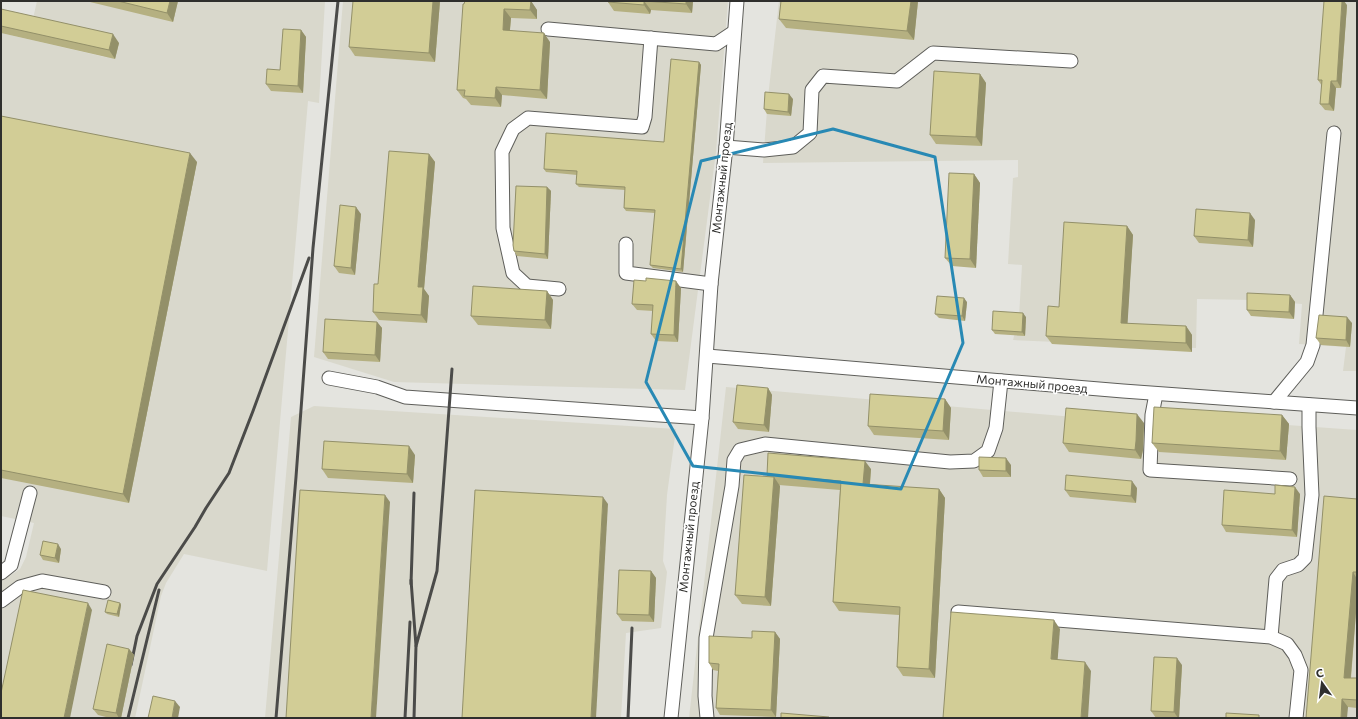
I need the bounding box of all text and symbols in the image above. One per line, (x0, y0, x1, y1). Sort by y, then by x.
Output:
street label: Монтажный проезд (708, 122, 734, 234)
street label: Монтажный проезд (976, 371, 1088, 395)
street label: Монтажный проезд (675, 481, 701, 593)
north arrow (1302, 663, 1342, 703)
text: С (1314, 665, 1325, 680)

